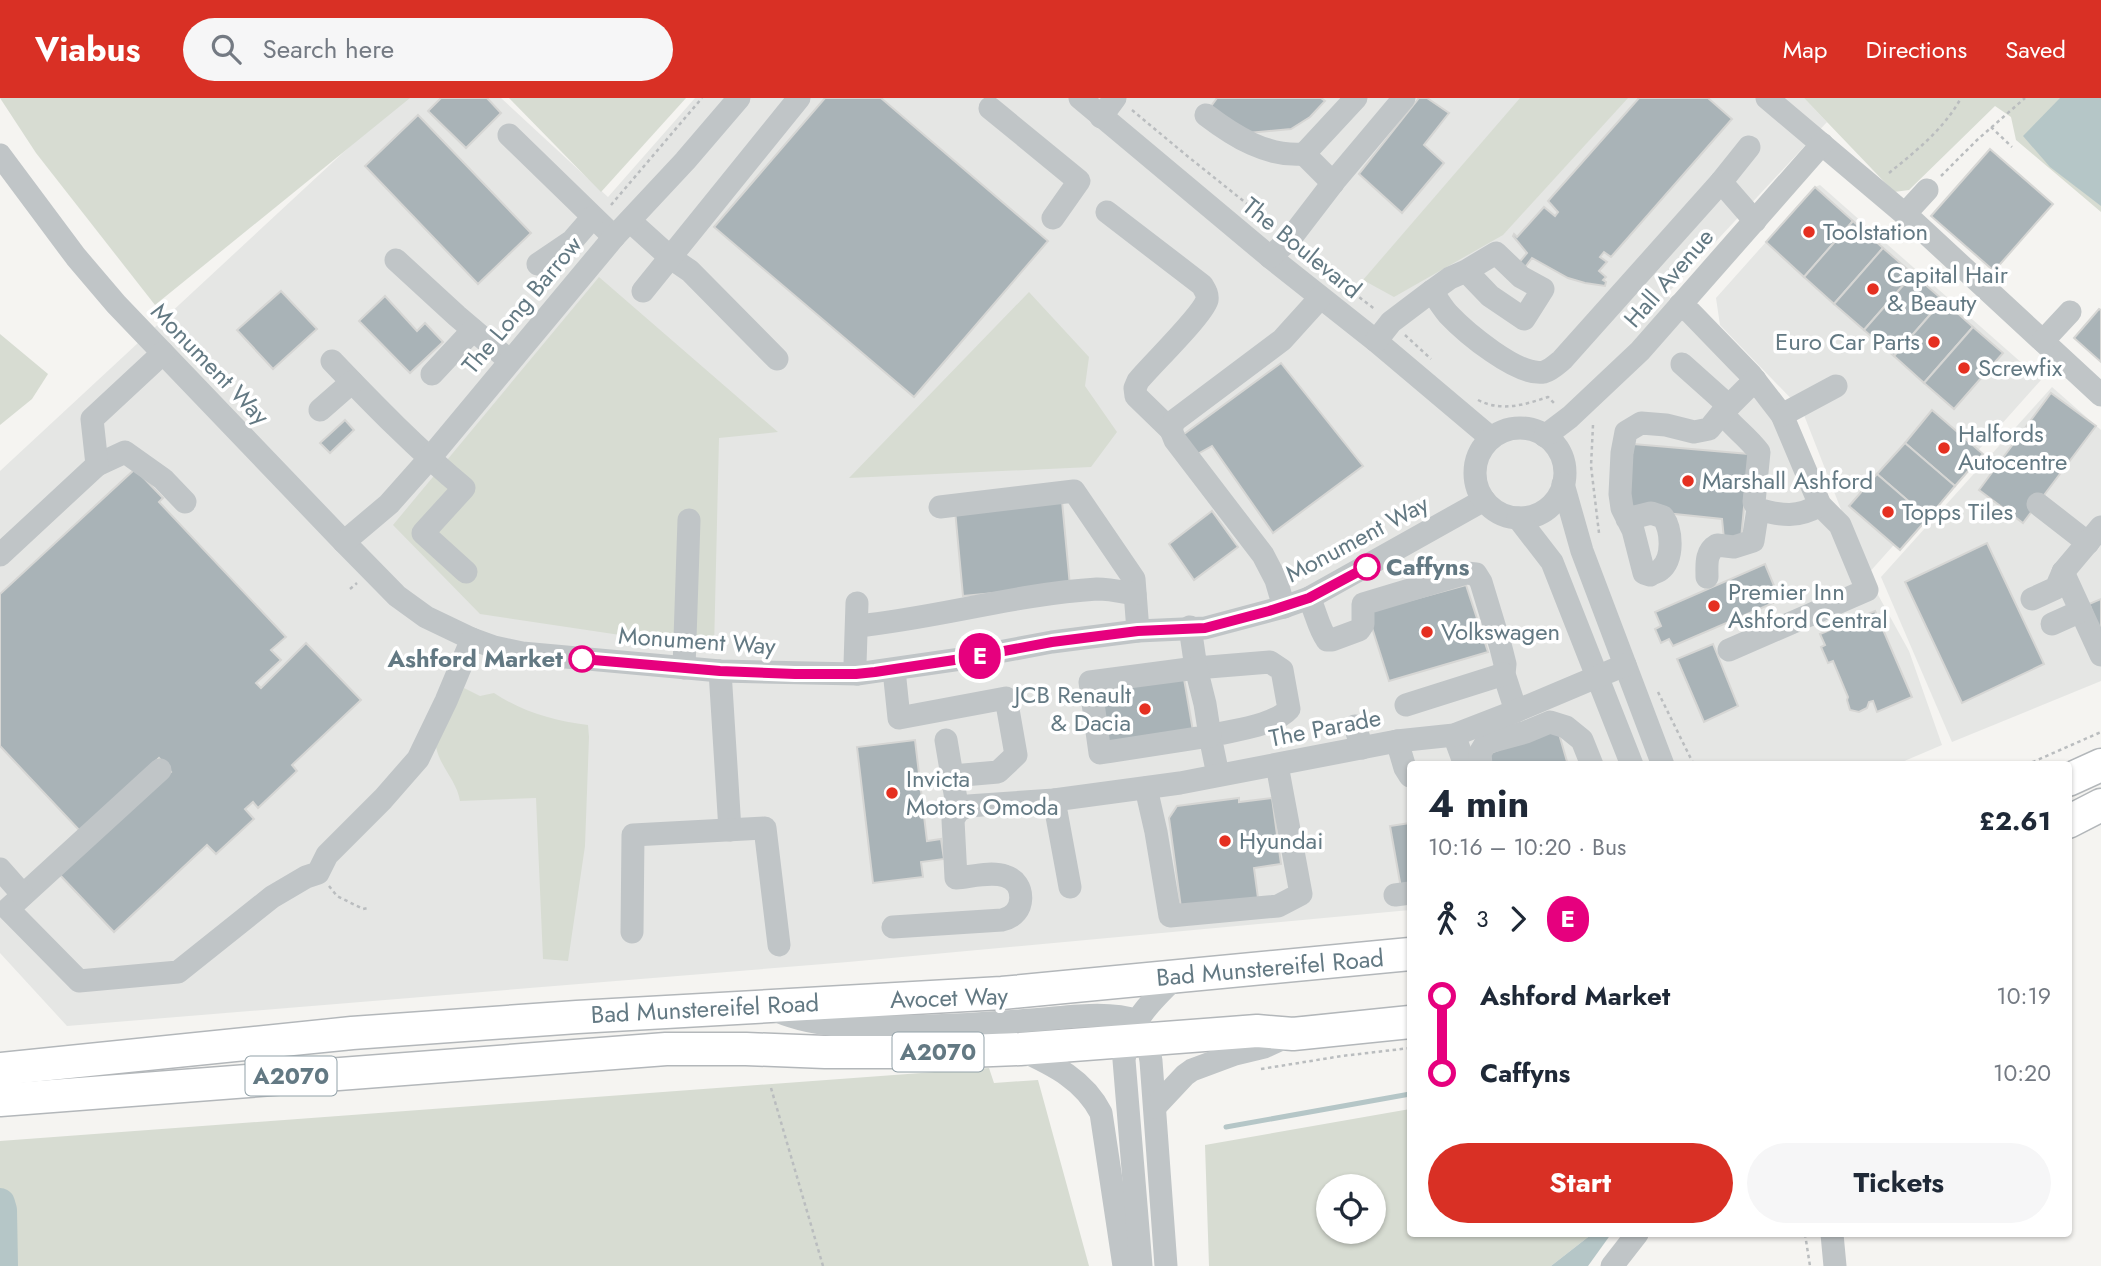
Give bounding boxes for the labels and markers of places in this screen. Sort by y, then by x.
place label: Toolstation [1823,214,1928,249]
marker: Toolstation [1801,224,1817,240]
place label: Capital Hair & Beauty [1887,257,2009,320]
marker: Capital Hair & Beauty [1865,281,1881,297]
place label: Euro Car Parts [1775,324,1920,359]
marker: Euro Car Parts [1926,334,1942,350]
place label: Screwfix [1978,350,2063,385]
marker: Screwfix [1956,360,1972,376]
place label: Halfords Autocentre [1958,416,2067,479]
marker: Halfords Autocentre [1936,440,1952,456]
place label: Marshall Ashford [1702,463,1873,498]
marker: Marshall Ashford [1680,473,1696,489]
place label: Topps Tiles [1902,494,2013,529]
marker: Topps Tiles [1880,504,1896,520]
place label: Caffyns [1386,549,1470,584]
marker: Caffyns [1354,554,1380,580]
place label: Premier Inn Ashford Central [1728,574,1888,637]
marker: Premier Inn Ashford Central [1706,598,1722,614]
place label: Volkswagen [1441,614,1560,649]
marker: Volkswagen [1419,624,1435,640]
place label: Ashford Market [386,641,563,676]
marker: Ashford Market [569,646,595,672]
place label: JCB Renault & Dacia [1011,677,1131,740]
marker: JCB Renault & Dacia [1137,701,1153,717]
place label: Invicta Motors Omoda [906,761,1059,824]
marker: Invicta Motors Omoda [884,785,900,801]
place label: Hyundai [1239,823,1323,858]
marker: Hyundai [1217,833,1233,849]

